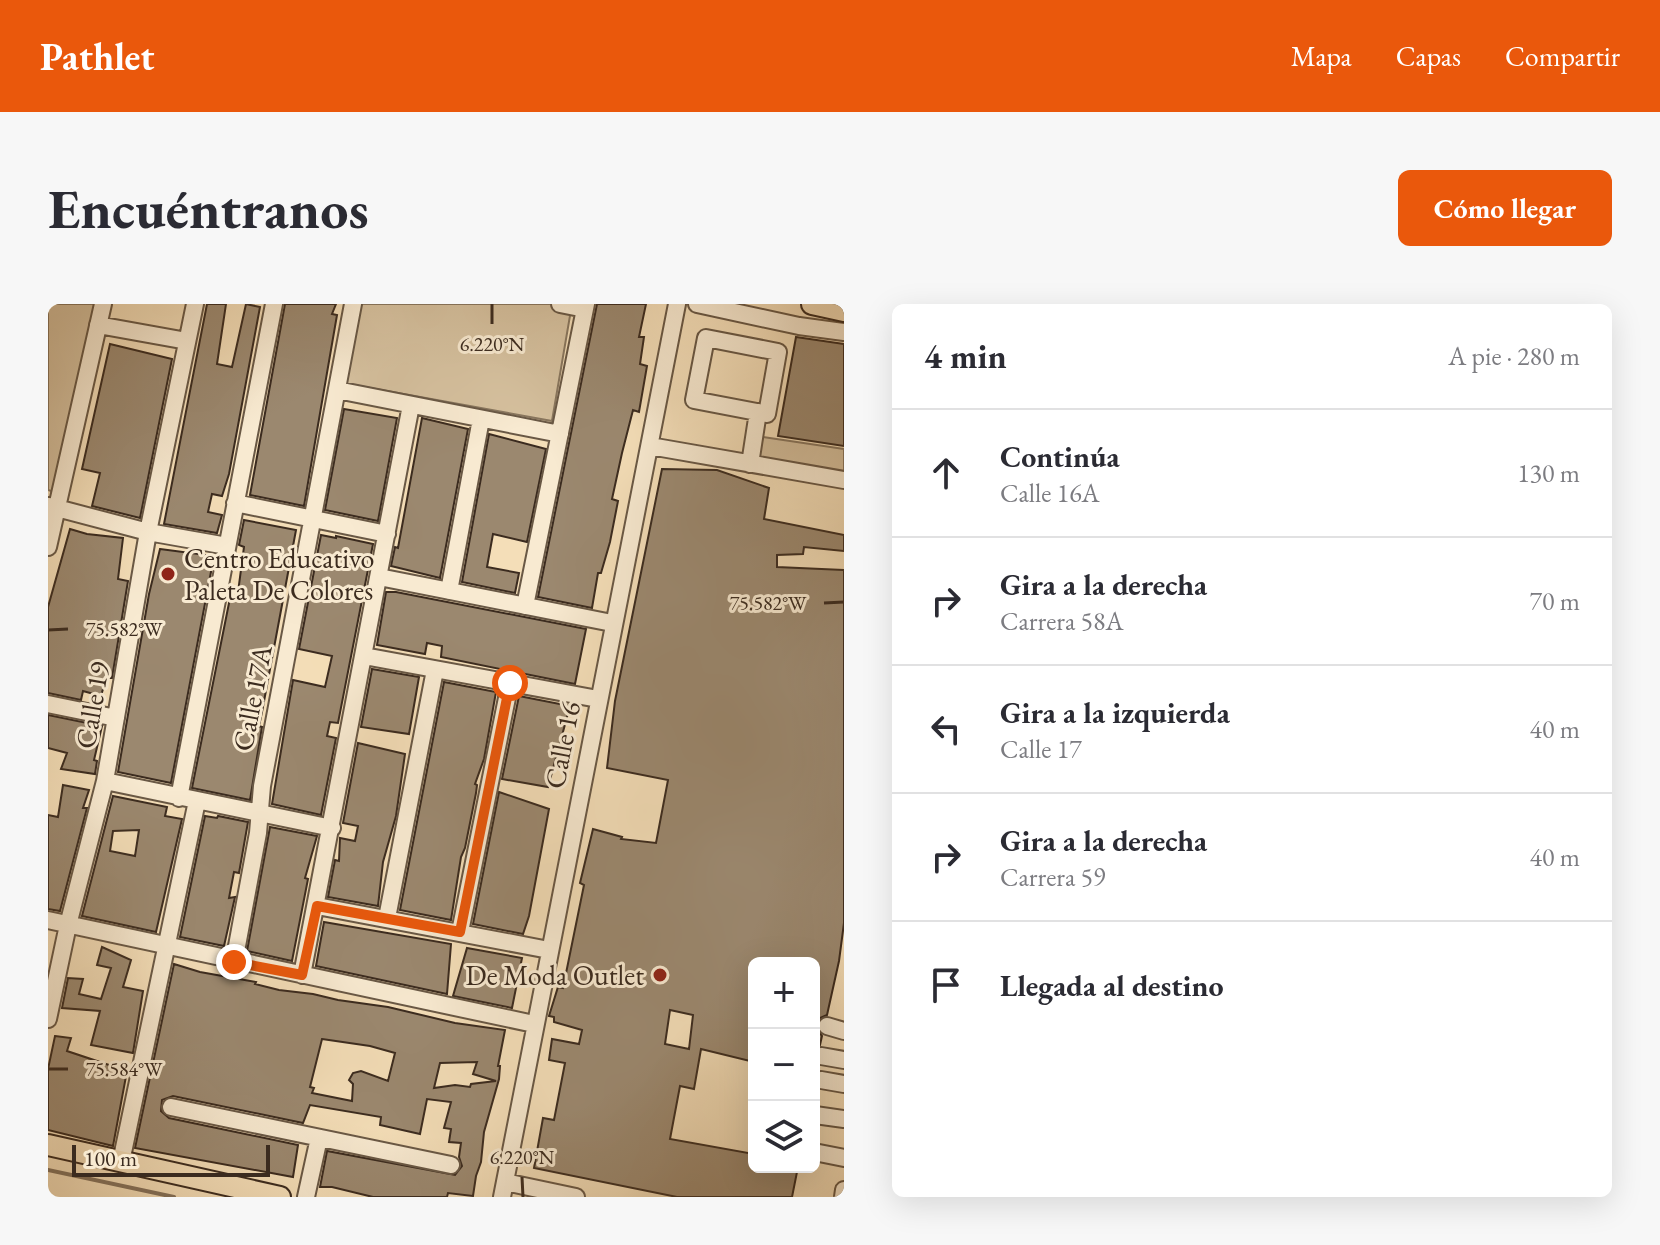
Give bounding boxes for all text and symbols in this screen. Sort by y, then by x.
text: Pathlet [40,32,155,81]
text: Mapa [1291,38,1352,74]
text: Capas [1396,38,1461,74]
text: Compartir [1505,38,1620,74]
button: Cómo llegar [1398,170,1612,246]
text: Encuéntranos [48,172,369,245]
text: 6.220°N [460,331,524,357]
text: 4 min [924,334,1007,378]
text: A pie · 280 m [1448,339,1580,373]
text: Continúa [1000,437,1120,476]
icon: ahead [924,451,968,495]
text: 130 m [1517,456,1580,490]
text: Calle 16A [1000,476,1100,510]
place label: Centro Educativo Paleta De Colores [184,540,374,608]
marker: Centro Educativo Paleta De Colores [159,565,177,583]
text: Gira a la derecha [1000,565,1207,604]
icon: right [924,579,968,623]
text: 70 m [1530,584,1580,618]
text: 75.582°W [730,590,807,616]
text: Carrera 58A [1000,604,1124,638]
text: 75.582°W [86,616,163,642]
street label: Calle 17A [224,641,280,754]
street label: Calle 19 [67,659,117,751]
route start [492,665,528,701]
text: Gira a la izquierda [1000,693,1230,732]
street label: Calle 16 [536,698,588,792]
icon: left [924,707,968,751]
text: 40 m [1530,712,1580,746]
text: Calle 17 [1000,732,1082,766]
text: Gira a la derecha [1000,821,1207,860]
icon: right [924,835,968,879]
text: 40 m [1530,840,1580,874]
text: Carrera 59 [1000,860,1106,894]
route end [216,944,252,980]
place label: De Moda Outlet [466,957,644,993]
map controls [748,957,820,1173]
button: + [748,957,820,1029]
icon: arrive [924,963,968,1007]
marker: De Moda Outlet [651,966,669,984]
text: Llegada al destino [1000,966,1224,1005]
button: − [748,1029,820,1101]
text: 75.584°W [86,1056,163,1082]
button: layers [748,1101,820,1173]
scale bar [72,1141,270,1177]
text: 100 m [84,1144,137,1173]
text: 6.220°N [490,1144,554,1170]

